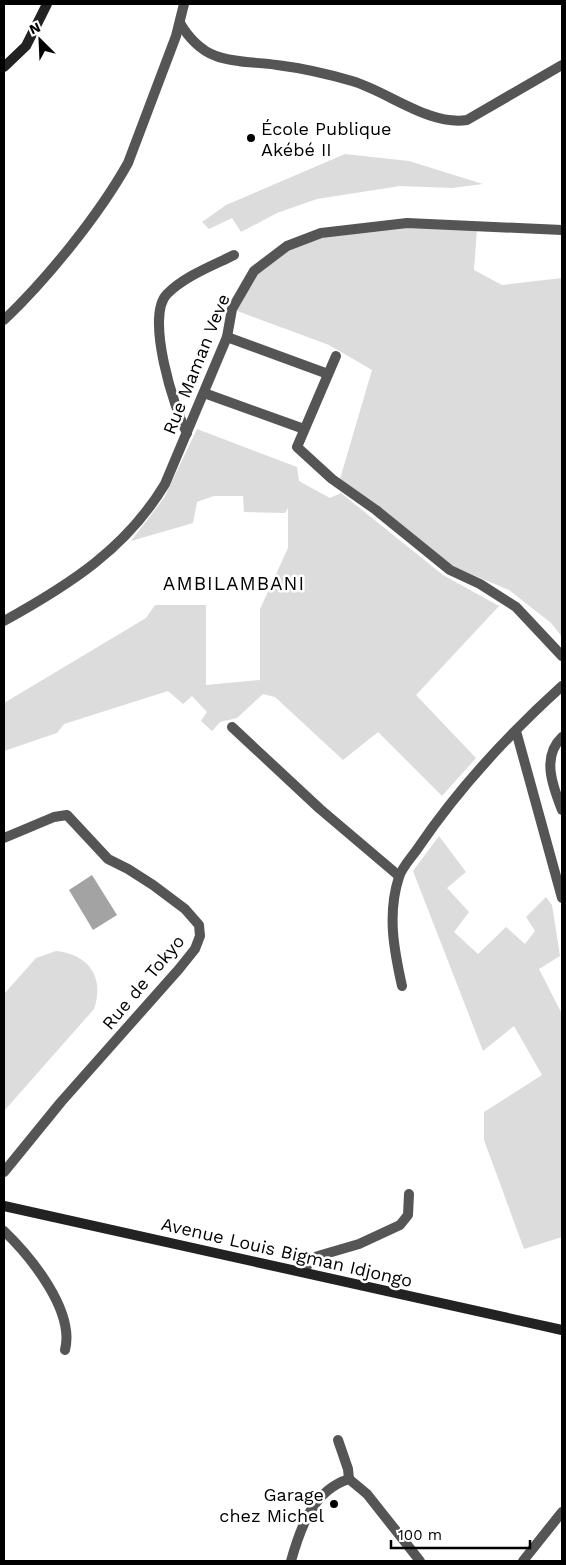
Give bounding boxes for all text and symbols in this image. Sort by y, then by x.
north arrow [15,15,65,65]
text: N [27,19,43,38]
place label: École Publique Akébé II [261,118,392,160]
marker: École Publique Akébé II [245,132,257,144]
street label: Rue Maman Veve [158,291,234,437]
district label: AMBILAMBANI [163,572,305,595]
street label: Rue de Tokyo [97,931,189,1033]
street label: Avenue Louis Bigman Idjongo [159,1213,415,1291]
place label: Garage chez Michel [219,1484,324,1526]
marker: Garage chez Michel [328,1498,340,1510]
scale bar [391,1518,530,1550]
text: 100 m [398,1526,442,1544]

